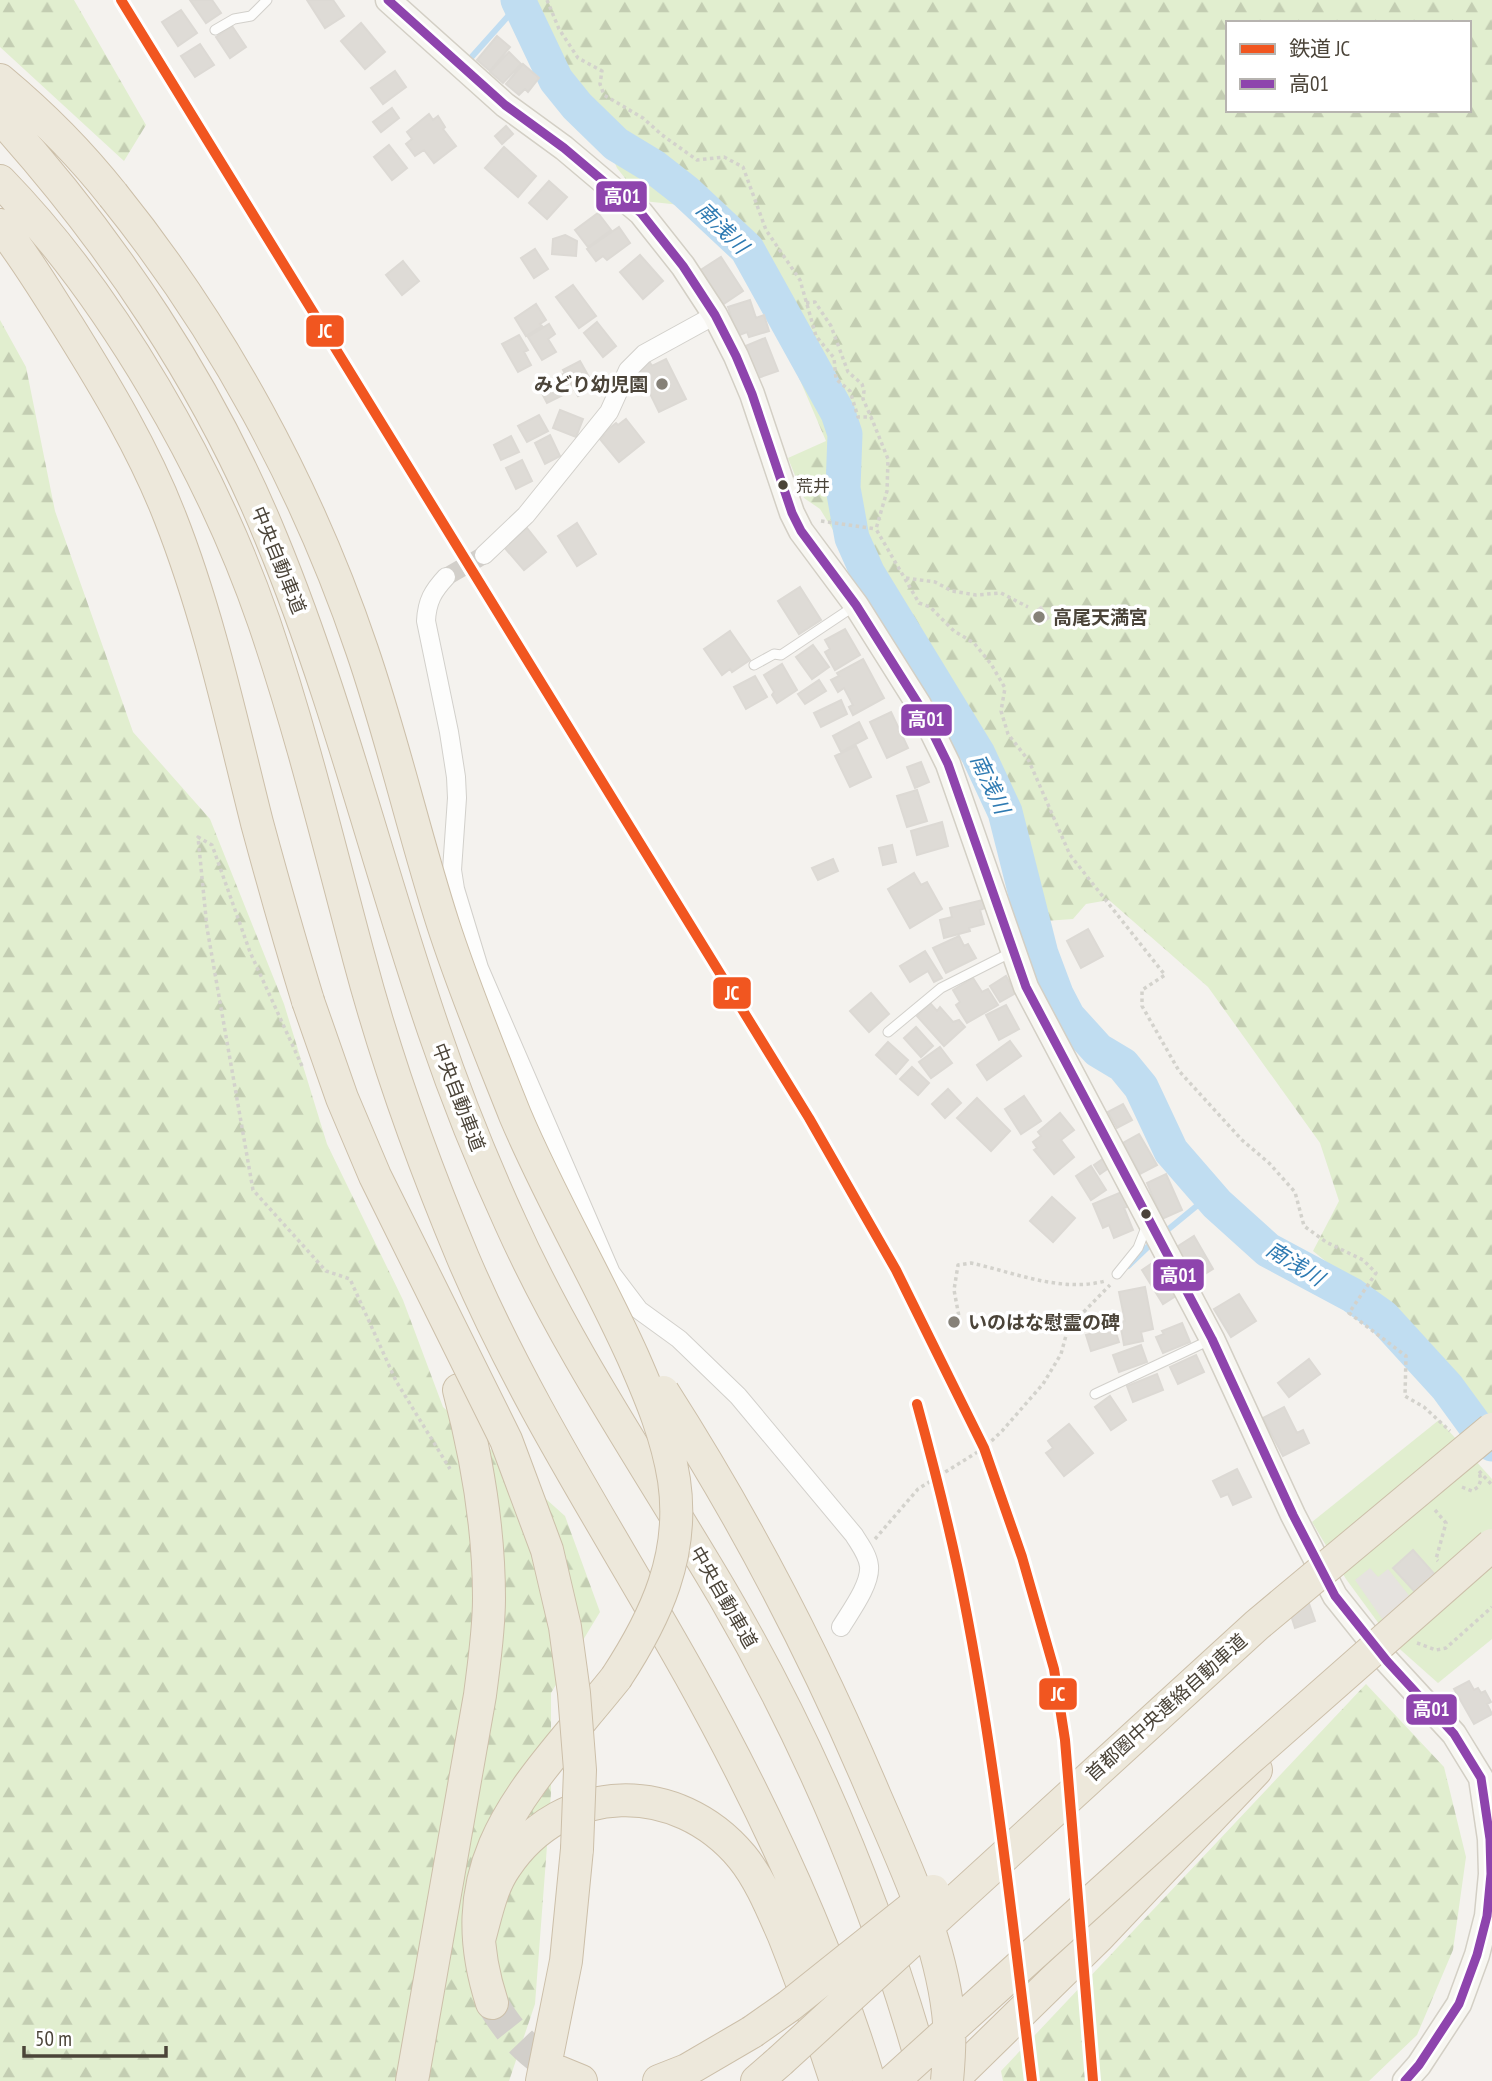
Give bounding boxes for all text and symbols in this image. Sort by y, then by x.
legend [1226,21,1471,112]
text: 鉄道 JC [1289,35,1351,62]
text: 高01 [1289,70,1329,97]
line badge: 高01 [595,180,648,213]
text: 高01 [603,184,641,208]
water label: 南浅川 [691,196,756,261]
line badge: JC [305,314,345,348]
text: JC [317,319,332,343]
place label: みどり幼児園 [534,372,648,396]
marker: みどり幼児園 [654,376,670,392]
place label: 荒井 [796,475,830,497]
marker: 荒井 [776,478,790,492]
street label: 中央自動車道 [247,503,311,617]
place label: 高尾天満宮 [1053,605,1148,629]
marker: 高尾天満宮 [1031,609,1047,625]
line badge: 高01 [900,703,953,737]
text: 高01 [907,707,945,731]
water label: 南浅川 [965,750,1017,820]
line badge: JC [712,976,752,1010]
text: JC [724,981,739,1005]
street label: 中央自動車道 [427,1039,491,1155]
unlabelled marker [1139,1207,1153,1221]
water label: 南浅川 [1261,1235,1331,1293]
line badge: 高01 [1152,1258,1205,1292]
text: 高01 [1159,1263,1197,1287]
place label: いのはな慰霊の碑 [968,1310,1120,1334]
marker: いのはな慰霊の碑 [946,1314,962,1330]
street label: 中央自動車道 [685,1542,763,1652]
street label: 首都圏中央連絡自動車道 [1080,1628,1252,1786]
line badge: JC [1038,1677,1078,1711]
text: JC [1050,1682,1065,1706]
line badge: 高01 [1405,1693,1458,1726]
text: 高01 [1412,1697,1450,1721]
scale bar [24,2014,166,2058]
text: 50 m [35,2025,72,2052]

